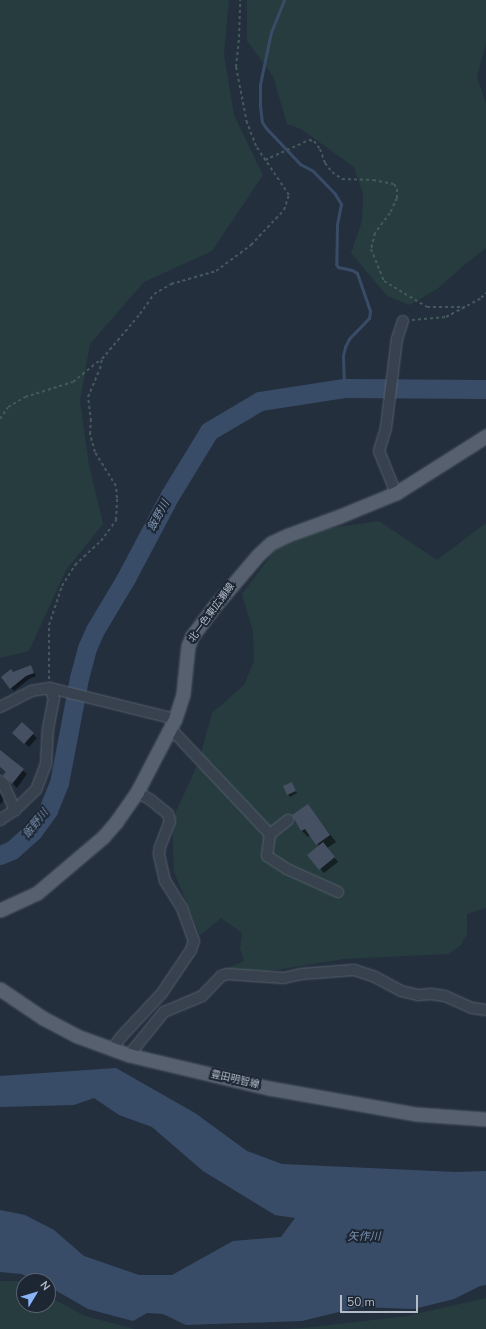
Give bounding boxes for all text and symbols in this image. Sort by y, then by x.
water label: 飯野川 [145,498,173,534]
street label: 北一色東広瀬線 [187,581,237,645]
water label: 飯野川 [20,807,52,841]
street label: 豊田明智線 [209,1069,261,1091]
water label: 矢作川 [348,1230,380,1244]
north arrow [16,1273,56,1313]
text: N [37,1278,54,1294]
scale bar [342,1287,420,1313]
text: 50 m [347,1294,375,1310]

